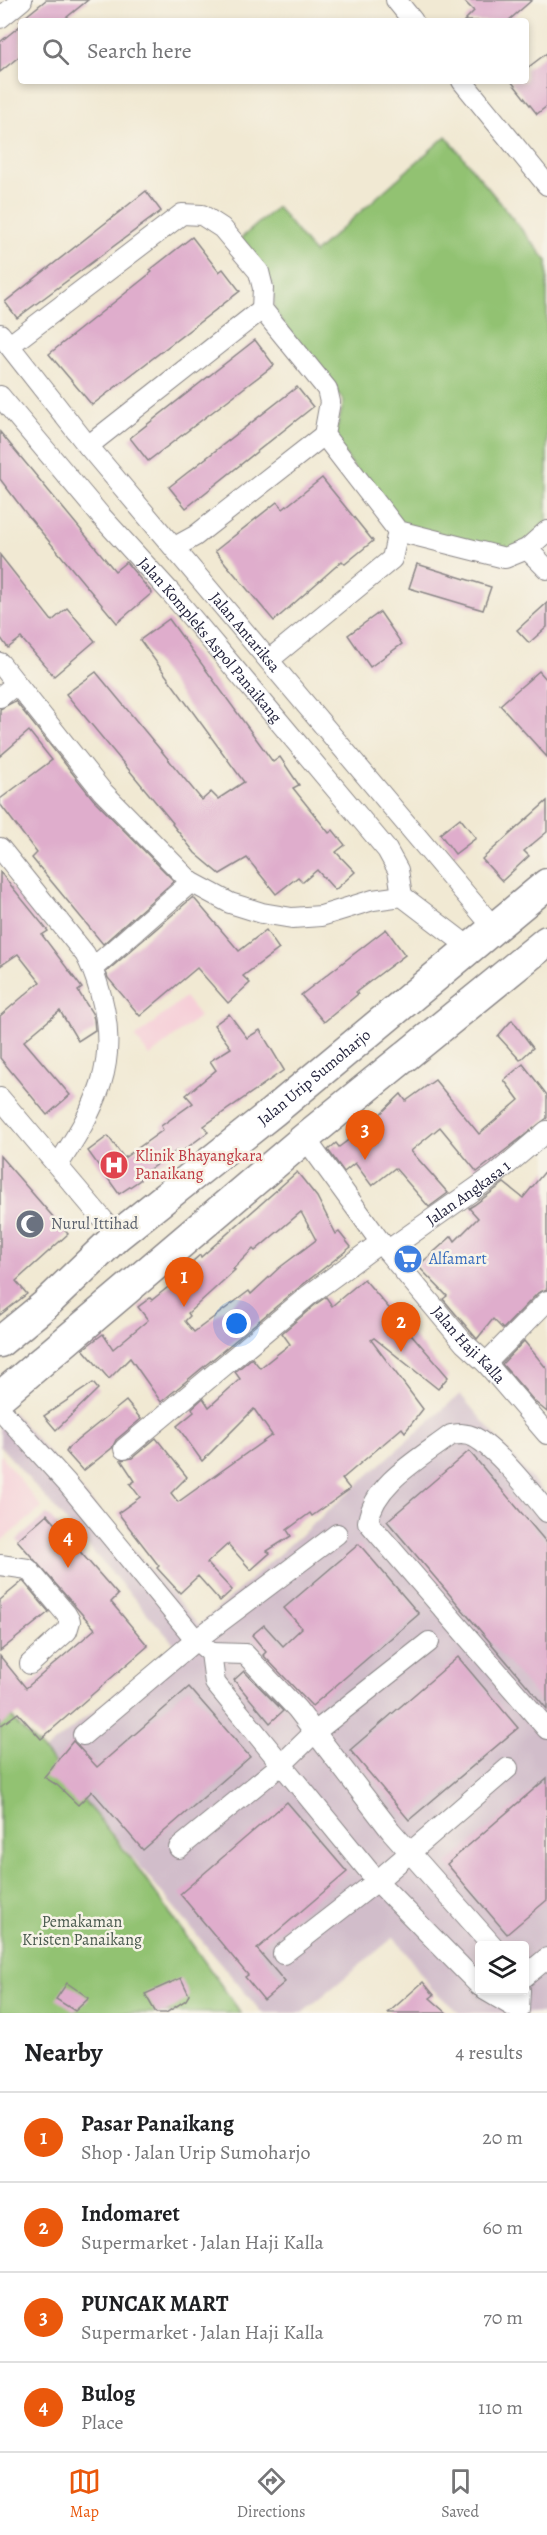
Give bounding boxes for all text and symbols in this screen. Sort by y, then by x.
search box [18,18,529,84]
icon: search [39,35,72,68]
text: Search here [87,36,192,66]
street label: Jalan Kompleks Aspol Panaikang [133,553,287,728]
street label: Jalan Antariksa [205,587,285,677]
street label: Jalan Urip Sumoharjo [253,1024,375,1131]
pin: 3 [346,1110,385,1160]
place label: Klinik Bhayangkara Panaikang [135,1145,263,1185]
hospital icon: Klinik Bhayangkara Panaikang [98,1149,130,1181]
street label: Jalan Angkasa 1 [422,1155,516,1231]
mosque icon: Nurul Ittihad [14,1208,46,1240]
place label: Nurul Ittihad [51,1213,139,1235]
supermarket icon: Alfamart [392,1243,424,1275]
place label: Alfamart [428,1248,487,1270]
pin: 1 [164,1258,204,1307]
street label: Jalan Haji Kalla [427,1301,510,1389]
pin: 2 [382,1302,420,1352]
your location [222,1309,251,1338]
pin: 4 [48,1518,88,1568]
park label: Pemakaman Kristen Panaikang [22,1911,142,1951]
map controls [475,1941,529,1995]
button: layers [475,1941,529,1995]
text: Nearby [24,2035,103,2070]
text: 4 results [455,2039,523,2066]
text: Pasar Panaikang [81,2109,234,2139]
text: 1 [40,2124,47,2151]
text: 20 m [482,2124,523,2151]
text: Shop · Jalan Urip Sumoharjo [81,2139,311,2166]
text: Indomaret [81,2199,180,2229]
text: 2 [39,2214,48,2241]
text: 60 m [483,2214,523,2241]
text: Supermarket · Jalan Haji Kalla [81,2229,324,2256]
text: PUNCAK MART [81,2289,228,2319]
text: 3 [39,2304,48,2331]
text: 70 m [483,2304,523,2331]
text: Supermarket · Jalan Haji Kalla [81,2319,324,2346]
text: Bulog [81,2379,135,2409]
text: 4 [39,2394,48,2421]
text: 110 m [478,2394,523,2421]
text: Place [81,2409,123,2436]
tab: Map [68,2465,101,2523]
tab: Directions [237,2465,305,2523]
tab: Saved [441,2465,479,2523]

